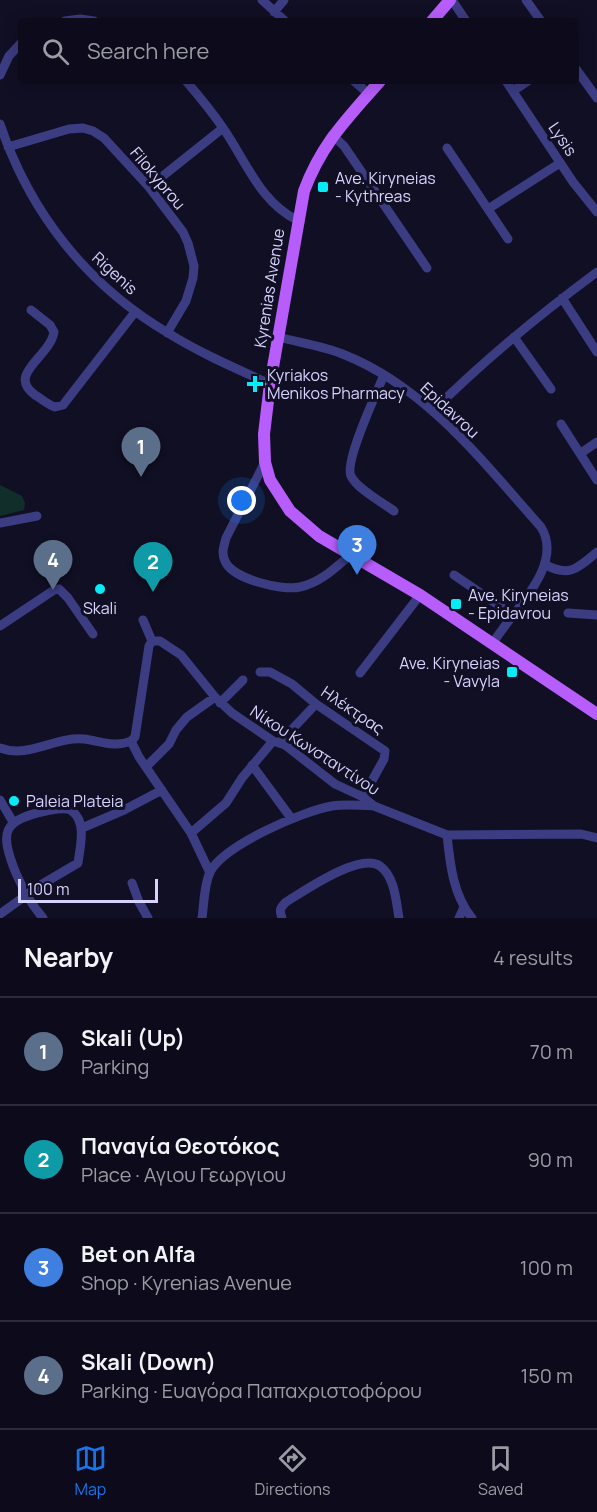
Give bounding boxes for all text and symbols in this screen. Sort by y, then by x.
search box [18,18,579,84]
icon: search [39,35,72,68]
text: Search here [87,36,209,66]
street label: Lysis [544,118,582,160]
street label: Filokyprou [125,142,191,214]
place label: Ave. Kiryneias - Kythreas [335,167,436,207]
marker: Ave. Kiryneias - Kythreas [316,180,330,194]
street label: Kyrenias Avenue [249,227,289,349]
street label: Rigenis [88,247,142,299]
place label: Kyriakos Menikos Pharmacy [267,364,405,404]
marker: Kyriakos Menikos Pharmacy [248,377,262,391]
street label: Epidavrou [416,377,484,443]
pin: 1 [122,428,160,477]
your location [227,486,256,515]
pin: 3 [338,526,376,575]
pin: 4 [34,540,72,590]
pin: 2 [134,542,172,592]
marker: Skali [93,582,107,596]
place label: Ave. Kiryneias - Epidavrou [468,584,569,624]
place label: Skali [83,597,117,619]
marker: Ave. Kiryneias - Epidavrou [449,597,463,611]
place label: Ave. Kiryneias - Vavyla [399,652,500,692]
marker: Ave. Kiryneias - Vavyla [505,665,519,679]
street label: Ηλέκτρας [317,681,389,739]
street label: Νίκου Κωνσταντίνου [246,700,384,800]
place label: Paleia Plateia [26,790,123,812]
marker: Paleia Plateia [7,794,21,808]
scale bar [18,876,158,904]
text: 100 m [27,878,70,900]
text: Nearby [24,939,113,975]
text: 4 results [493,944,573,971]
text: Skali (Up) [81,1023,185,1053]
text: 1 [39,1038,48,1065]
text: 70 m [530,1038,573,1065]
text: Parking [81,1053,149,1080]
text: Παναγία Θεοτόκος [81,1131,279,1161]
text: 2 [38,1146,49,1173]
text: 90 m [527,1146,573,1173]
text: Place · Αγιου Γεωργιου [81,1161,286,1188]
text: Bet on Alfa [81,1239,195,1269]
text: 3 [38,1254,49,1281]
text: 100 m [520,1254,573,1281]
text: Shop · Kyrenias Avenue [81,1269,292,1296]
text: Skali (Down) [81,1347,216,1377]
text: 4 [37,1362,50,1389]
text: 150 m [520,1362,573,1389]
text: Parking · Ευαγόρα Παπαχριστοφόρου [81,1377,422,1404]
tab: Map [74,1442,107,1500]
tab: Directions [255,1442,330,1500]
tab: Saved [478,1442,523,1500]

